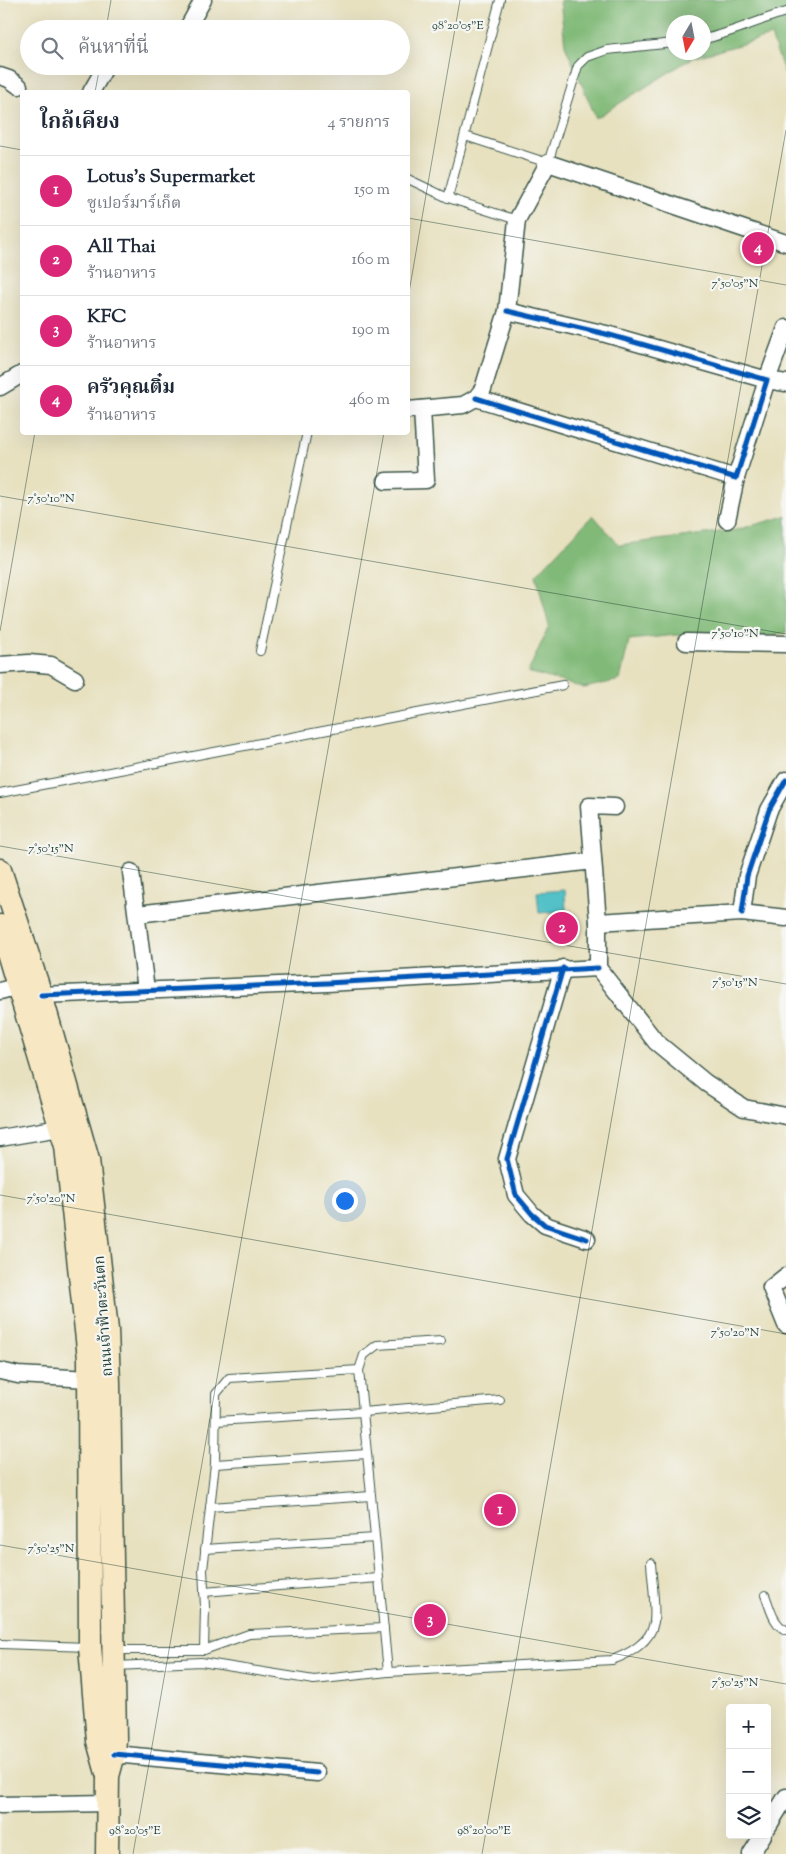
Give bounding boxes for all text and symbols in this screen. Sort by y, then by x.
north arrow [666,15,711,60]
text: 98°20'05"E [432,17,485,35]
search box [20,20,410,75]
icon: search [38,34,66,62]
text: ค้นหาที่นี่ [78,35,149,62]
text: ใกล้เคียง [40,108,120,138]
text: 4 รายการ [328,112,390,135]
text: Lotus's Supermarket [87,164,255,191]
text: 1 [53,179,59,202]
text: 150 m [354,179,390,202]
text: ซูเปอร์มาร์เก็ต [87,193,181,216]
pin: 4 [742,229,774,267]
text: All Thai [87,234,156,261]
text: 2 [52,249,60,272]
text: 160 m [352,249,390,272]
text: ร้านอาหาร [87,263,156,286]
text: 7°50'05"N [712,275,759,293]
text: KFC [87,304,127,331]
text: 3 [53,319,59,342]
text: 190 m [352,319,390,342]
text: ร้านอาหาร [87,333,156,356]
text: ครัวคุณติ๋ม [87,375,175,402]
text: 4 [52,389,60,412]
text: 460 m [349,389,390,412]
text: ร้านอาหาร [87,405,156,428]
text: 7°50'10"N [27,490,75,508]
text: 7°50'10"N [711,625,759,643]
text: 7°50'15"N [28,840,74,858]
pin: 2 [546,909,578,947]
text: 7°50'15"N [712,974,758,992]
your location [332,1188,358,1214]
text: 7°50'20"N [27,1190,76,1208]
street label: ถนนเจ้าฟ้าตะวันตก [90,1255,119,1377]
text: 7°50'20"N [711,1324,760,1342]
pin: 1 [484,1491,516,1529]
text: 7°50'25"N [28,1540,75,1558]
pin: 3 [414,1601,446,1639]
text: 7°50'25"N [712,1674,759,1692]
map controls [726,1704,771,1839]
button: + [726,1704,771,1749]
button: − [726,1749,771,1794]
button: layers [726,1794,771,1839]
text: 98°20'05"E [109,1822,162,1840]
text: 98°20'00"E [457,1822,512,1840]

